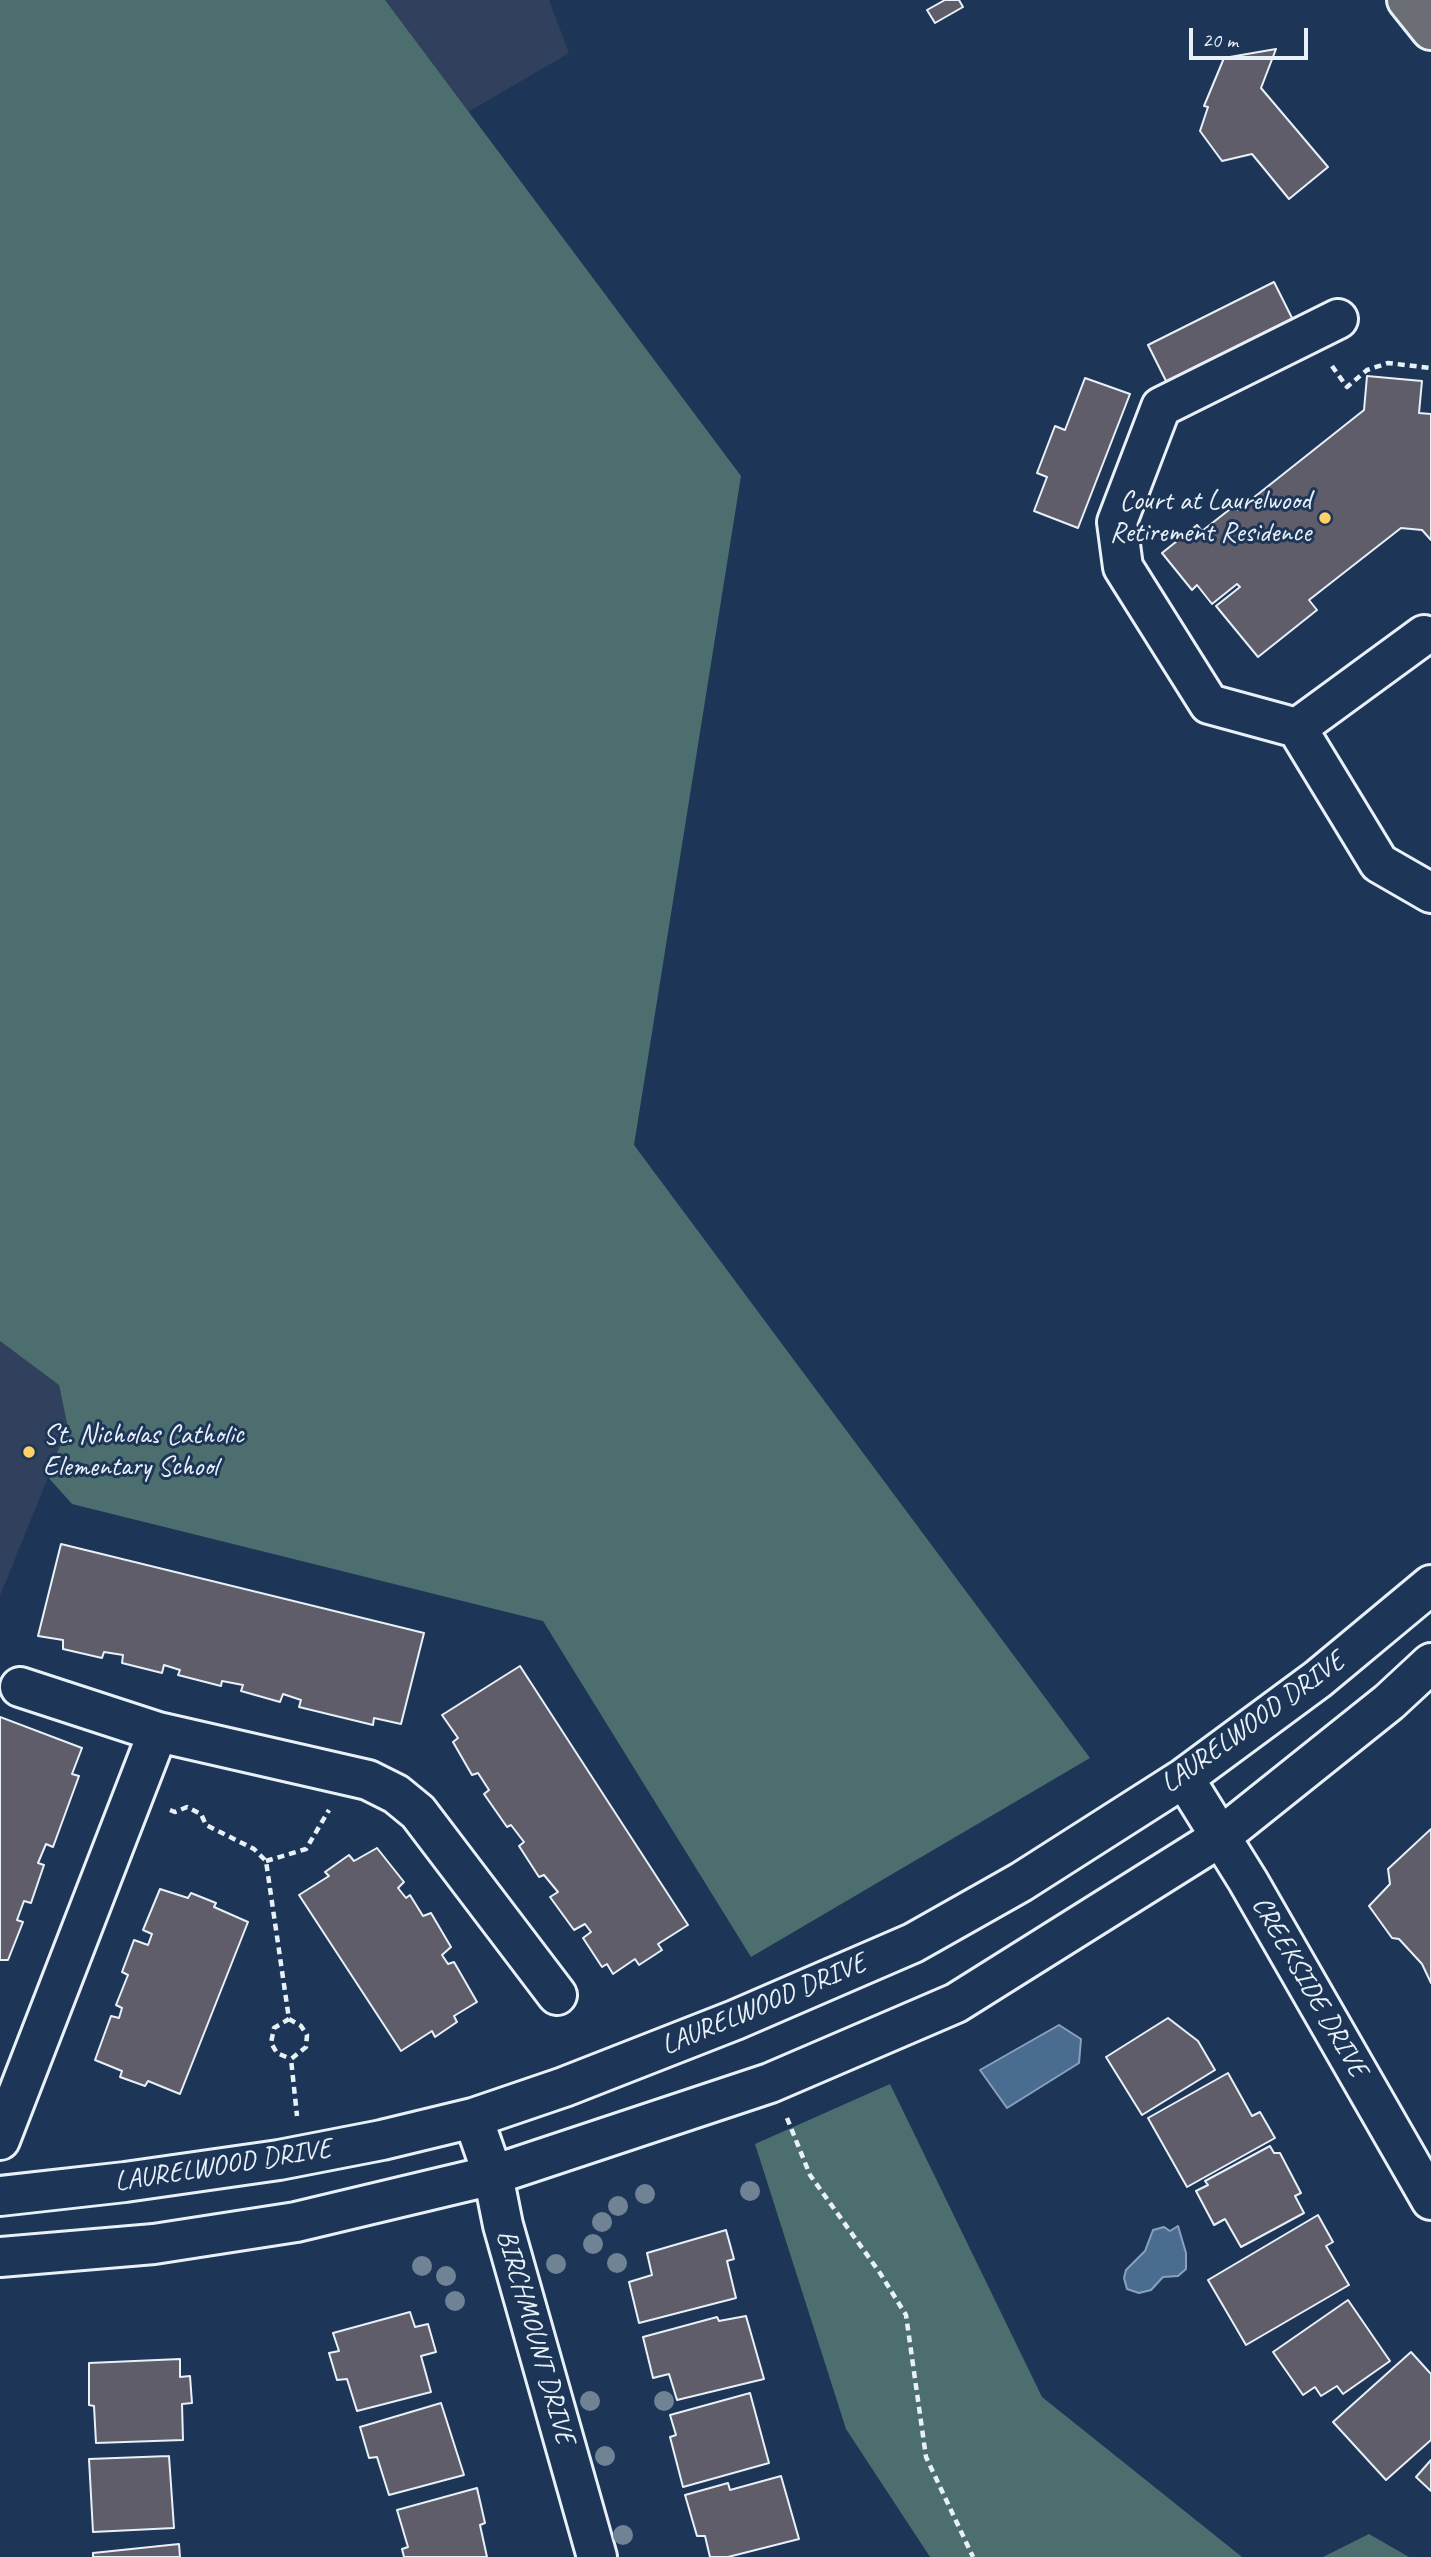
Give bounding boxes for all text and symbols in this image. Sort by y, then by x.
scale bar [1193,14,1312,58]
text: 20 m [1202,27,1238,53]
place label: Court at Laurelwood Retirement Residence [1110,485,1311,551]
marker: Court at Laurelwood Retirement Residence [1317,510,1333,526]
place label: St. Nicholas Catholic Elementary School [43,1419,244,1485]
marker: St. Nicholas Catholic Elementary School [21,1444,37,1460]
street label: LAURELWOOD DRIVE [1155,1645,1351,1801]
street label: CREEKSIDE DRIVE [1244,1891,1374,2083]
street label: LAURELWOOD DRIVE [657,1947,871,2063]
street label: LAURELWOOD DRIVE [112,2132,334,2200]
street label: BIRCHMOUNT DRIVE [488,2226,582,2448]

